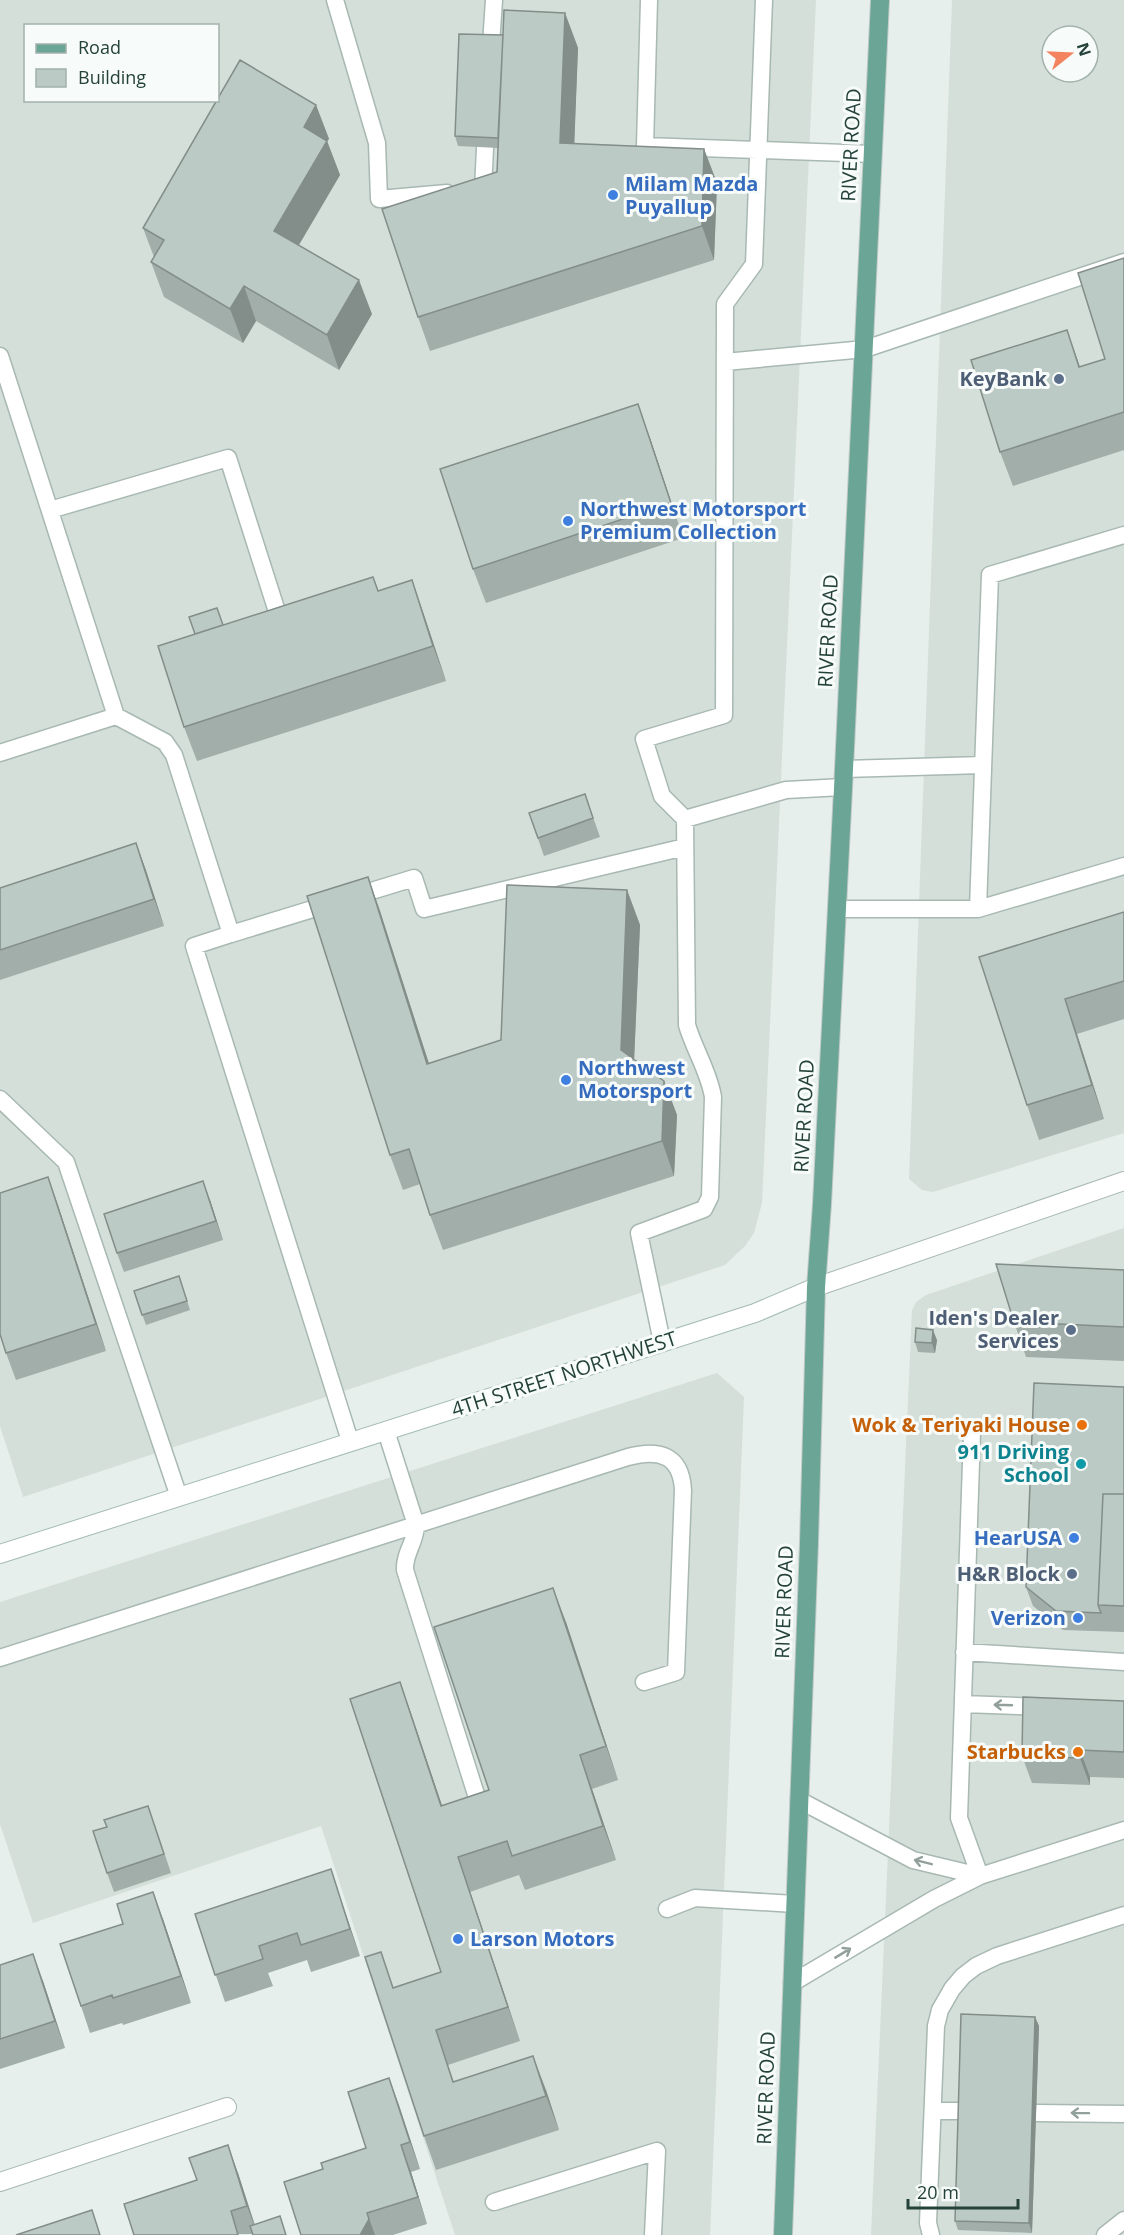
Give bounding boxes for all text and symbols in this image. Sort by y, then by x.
legend [24,24,219,102]
north arrow [1040,24,1100,84]
text: Road [78,35,121,59]
text: N [1072,40,1097,59]
text: Building [78,65,146,89]
street label: RIVER ROAD [834,88,867,202]
place label: Milam Mazda Puyallup [625,170,758,220]
marker: Milam Mazda Puyallup [606,188,620,202]
place label: KeyBank [959,365,1048,392]
marker: KeyBank [1052,372,1066,386]
place label: Northwest Motorsport Premium Collection [580,495,807,545]
marker: Northwest Motorsport Premium Collection [561,514,575,528]
street label: RIVER ROAD [811,574,844,688]
place label: Northwest Motorsport [578,1054,692,1104]
street label: RIVER ROAD [787,1059,820,1173]
marker: Northwest Motorsport [559,1073,573,1087]
place label: Iden's Dealer Services [929,1304,1059,1354]
marker: Iden's Dealer Services [1064,1323,1078,1337]
street label: 4TH STREET NORTHWEST [448,1324,680,1423]
place label: Wok & Teriyaki House [852,1411,1070,1438]
marker: Wok & Teriyaki House [1075,1418,1089,1432]
place label: 911 Driving School [958,1438,1070,1488]
marker: 911 Driving School [1074,1457,1088,1471]
place label: HearUSA [974,1524,1062,1551]
marker: HearUSA [1067,1531,1081,1545]
street label: RIVER ROAD [768,1545,799,1659]
place label: H&R Block [957,1560,1061,1587]
marker: H&R Block [1065,1567,1079,1581]
place label: Verizon [991,1604,1066,1631]
marker: Verizon [1071,1611,1085,1625]
one-way arrow [993,1699,1013,1711]
place label: Starbucks [967,1738,1066,1765]
marker: Starbucks [1071,1745,1085,1759]
one-way arrow [914,1856,933,1868]
place label: Larson Motors [470,1925,615,1952]
marker: Larson Motors [451,1932,465,1946]
one-way arrow [834,1947,851,1959]
street label: RIVER ROAD [750,2031,781,2145]
one-way arrow [1070,2107,1090,2119]
scale bar [908,2172,1018,2210]
text: 20 m [917,2180,959,2204]

